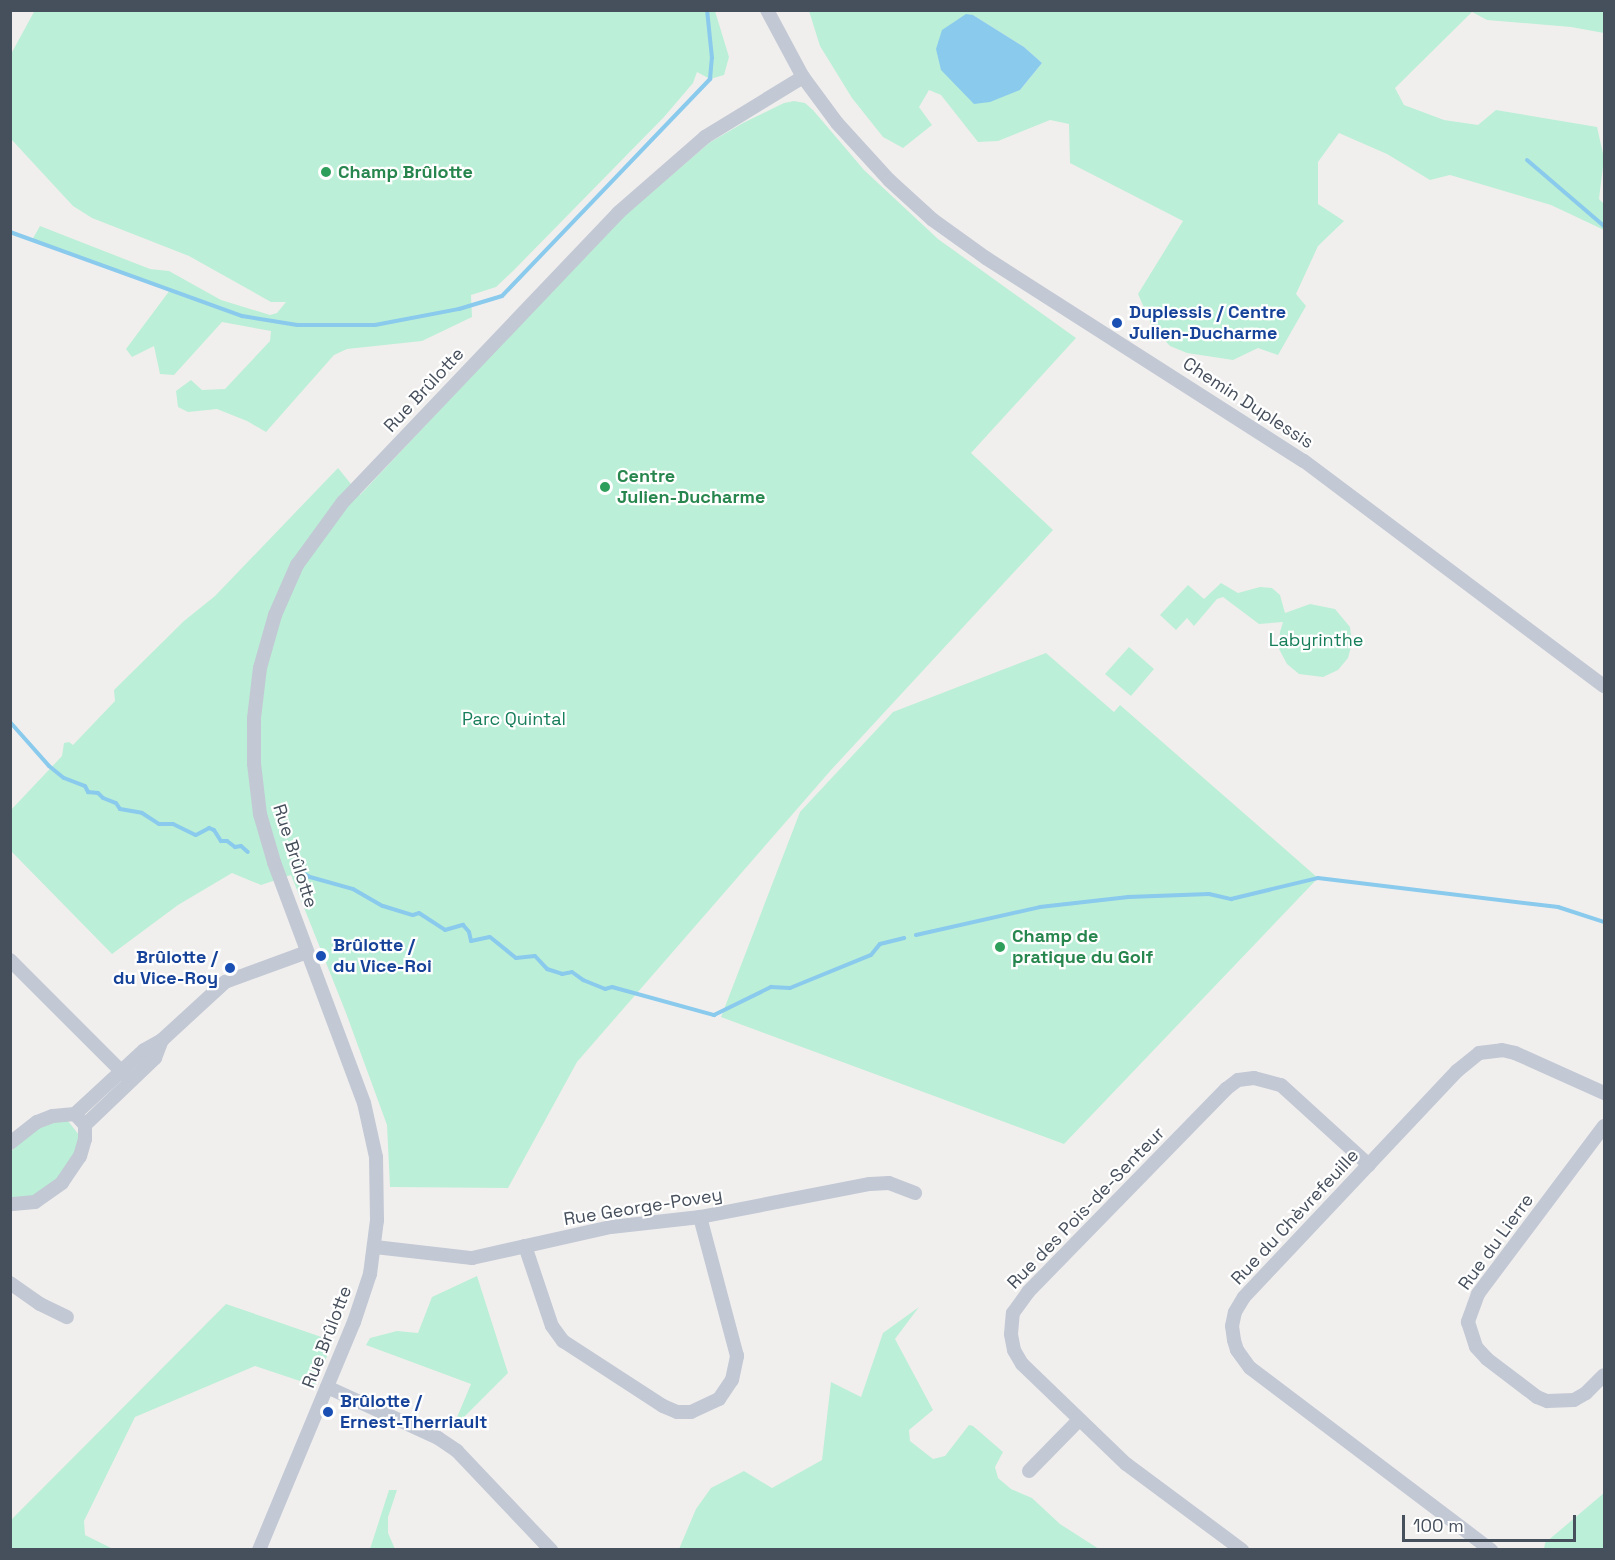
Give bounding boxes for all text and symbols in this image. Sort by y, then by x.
place label: Champ Brûlotte [338,161,473,183]
marker: Champ Brûlotte [319,165,333,179]
place label: Duplessis / Centre Julien-Ducharme [1129,302,1286,344]
marker: Duplessis / Centre Julien-Ducharme [1110,316,1124,330]
street label: Rue Brûlotte [379,343,469,437]
street label: Chemin Duplessis [1179,353,1317,453]
place label: Centre Julien-Ducharme [617,466,765,508]
marker: Centre Julien-Ducharme [598,480,612,494]
park label: Labyrinthe [1269,629,1363,651]
park label: Parc Quintal [462,708,566,730]
street label: Rue Brûlotte [268,801,322,911]
place label: Champ de pratique du Golf [1012,926,1153,968]
place label: Brûlotte / du Vice-Roi [333,935,432,978]
marker: Champ de pratique du Golf [993,940,1007,954]
place label: Brûlotte / du Vice-Roy [113,947,218,990]
marker: Brûlotte / du Vice-Roi [314,949,328,963]
marker: Brûlotte / du Vice-Roy [223,961,237,975]
street label: Rue des Pois-de-Senteur [1003,1122,1169,1294]
street label: Rue du Chèvrefeuille [1227,1145,1363,1289]
street label: Rue George-Povey [562,1184,724,1230]
street label: Rue du Lierre [1454,1190,1538,1294]
street label: Rue Brûlotte [298,1283,356,1391]
place label: Brûlotte / Ernest-Therriault [340,1391,487,1434]
marker: Brûlotte / Ernest-Therriault [321,1405,335,1419]
scale bar [1405,1503,1579,1541]
text: 100 m [1413,1514,1464,1537]

